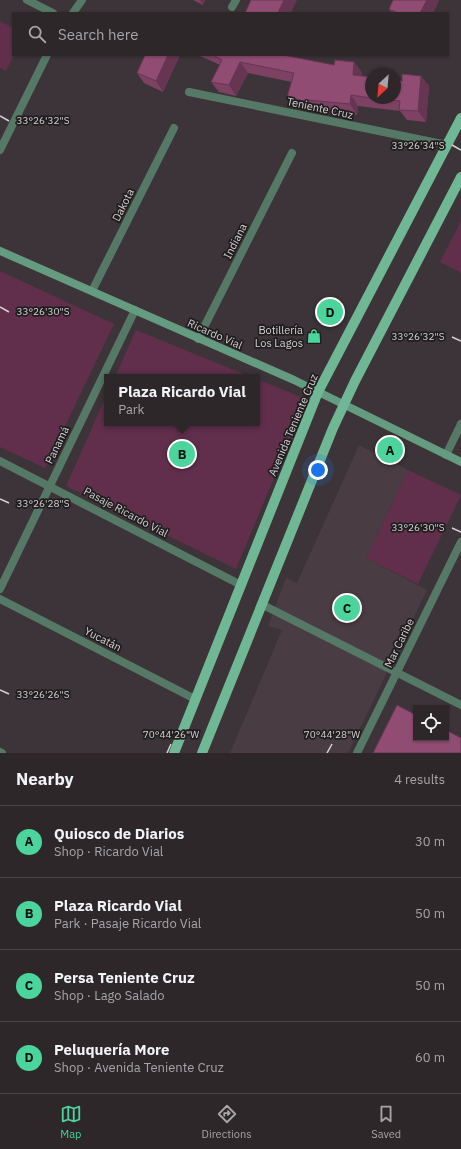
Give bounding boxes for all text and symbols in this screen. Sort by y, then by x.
search box [12,12,449,56]
icon: search [26,23,48,45]
text: Search here [58,25,138,44]
north arrow [365,68,401,104]
street label: Teniente Cruz [285,94,355,122]
text: 33°26'32"S [16,114,70,127]
text: 33°26'34"S [391,139,445,152]
street label: Dakota [109,186,137,224]
street label: Indiana [220,221,250,261]
pin: D [317,297,343,327]
text: 33°26'30"S [16,305,70,318]
street label: Ricardo Vial [185,316,245,352]
place label: Botillería Los Lagos [255,323,303,350]
shop icon: Botillería Los Lagos [306,328,322,344]
text: 33°26'32"S [391,330,445,343]
street label: Avenida Teniente Cruz [265,372,321,478]
popup [104,374,260,426]
text: Plaza Ricardo Vial [118,382,246,401]
text: Park [118,401,144,418]
street label: Panamá [42,424,72,466]
pin: A [377,435,403,465]
pin: B [169,439,195,469]
your location [308,460,328,480]
street label: Pasaje Ricardo Vial [81,484,171,540]
text: 33°26'28"S [16,497,70,510]
text: 33°26'30"S [391,521,445,534]
pin: C [334,593,360,623]
street label: Mar Caribe [381,616,417,670]
street label: Yucatán [82,624,124,654]
text: 33°26'26"S [16,688,70,701]
map controls [413,705,449,741]
button: locate [413,705,449,741]
text: 70°44'26"W [143,728,199,741]
text: 70°44'28"W [304,728,360,741]
text: Nearby [16,768,74,790]
text: 4 results [394,771,445,788]
text: Quiosco de Diarios [54,824,184,843]
text: A [25,833,33,850]
text: 30 m [415,833,445,850]
text: Shop · Ricardo Vial [54,843,163,860]
text: Plaza Ricardo Vial [54,896,182,915]
text: B [25,905,33,922]
text: 50 m [415,905,445,922]
text: Park · Pasaje Ricardo Vial [54,915,201,932]
text: Persa Teniente Cruz [54,968,195,987]
text: C [25,977,33,994]
text: 50 m [415,977,445,994]
text: Shop · Lago Salado [54,987,165,1004]
text: Peluquería More [54,1040,170,1059]
text: D [24,1049,34,1066]
text: 60 m [415,1049,445,1066]
text: Shop · Avenida Teniente Cruz [54,1059,224,1076]
tab: Map [60,1103,82,1141]
tab: Directions [202,1103,252,1141]
tab: Saved [371,1103,401,1141]

